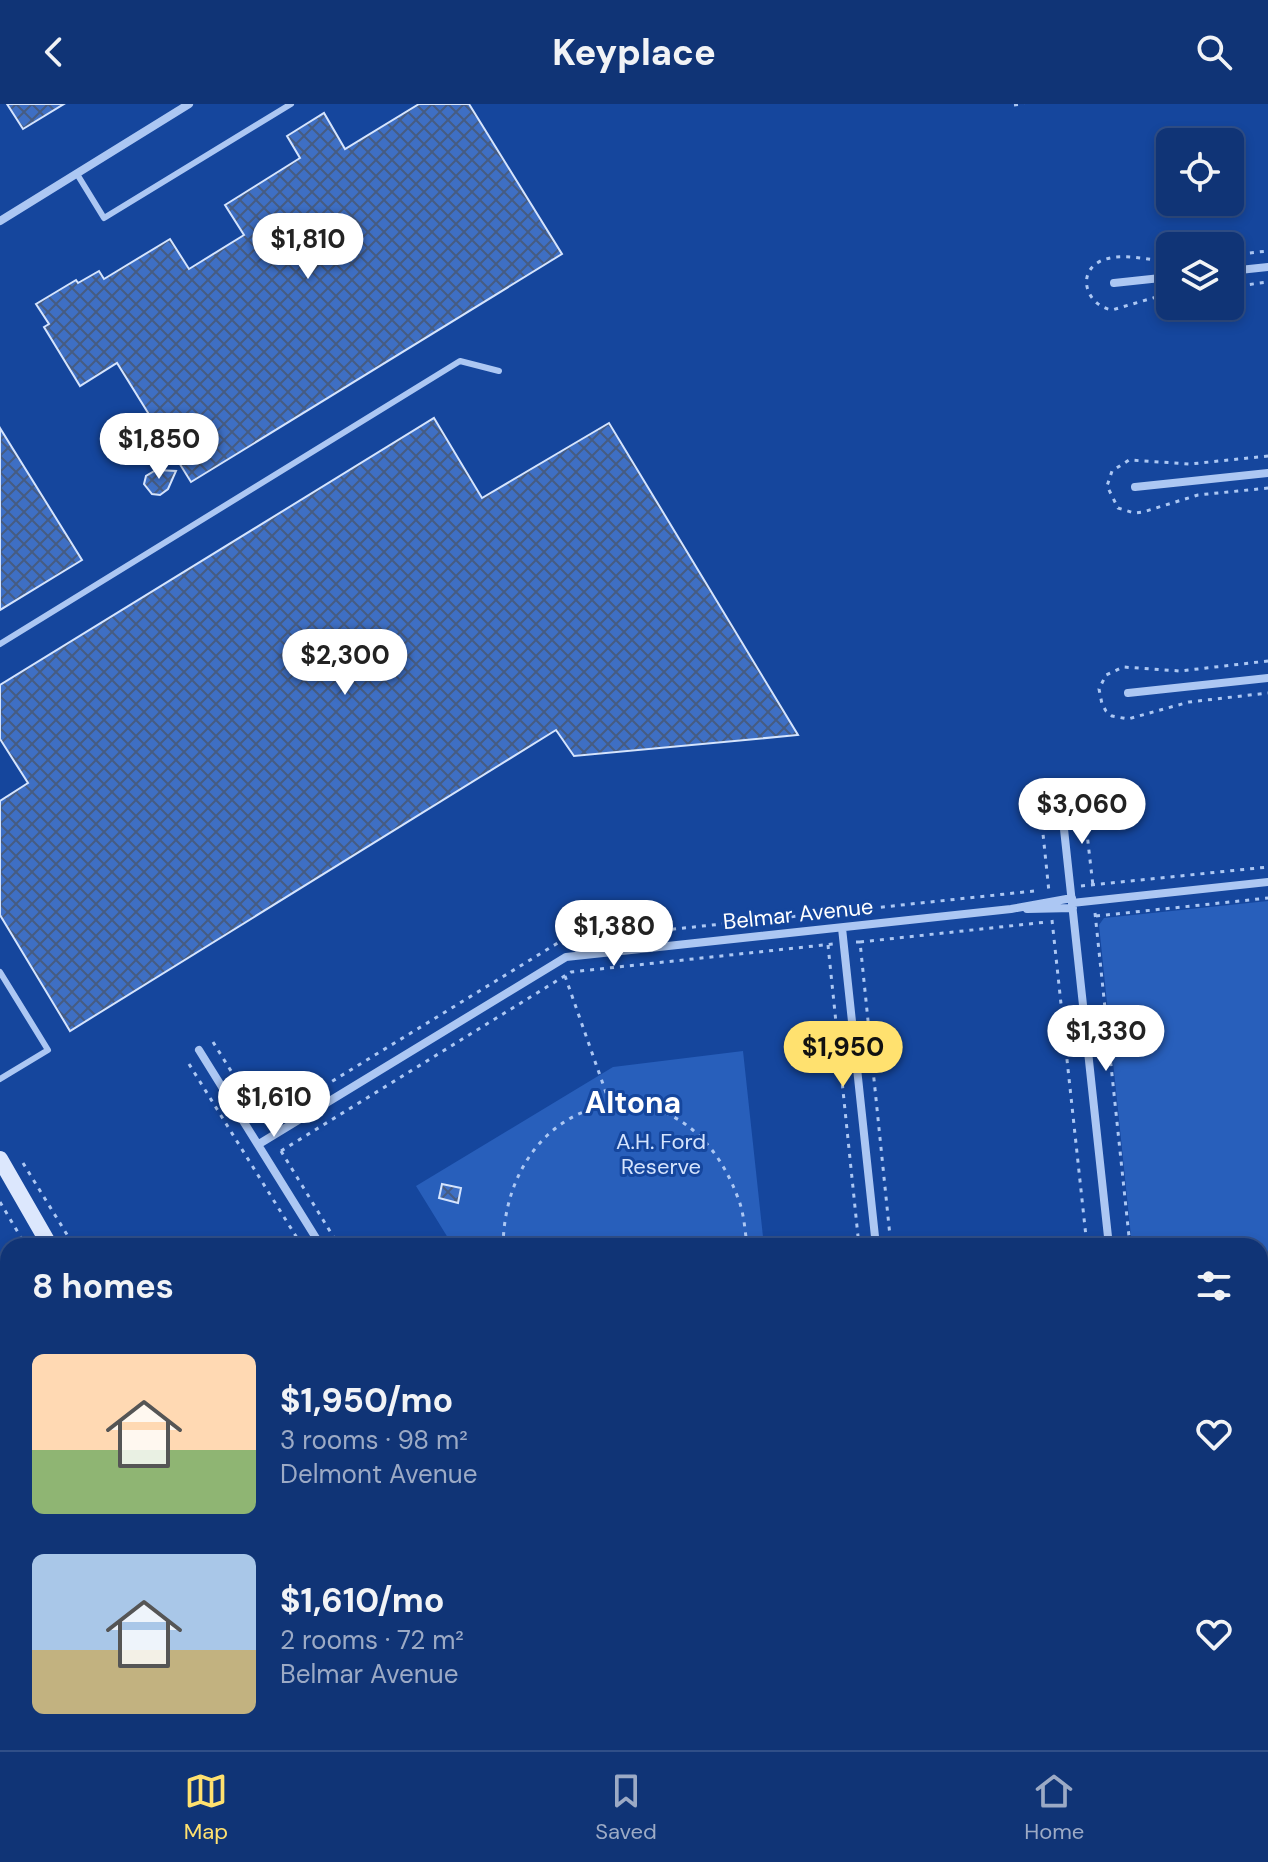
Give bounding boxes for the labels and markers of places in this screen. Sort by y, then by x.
pin: $1,810 [243,213,373,281]
pin: $1,850 [94,413,224,481]
pin: $2,300 [280,629,410,697]
pin: $3,060 [1017,778,1147,846]
pin: $1,380 [549,900,679,968]
pin: $1,330 [1041,1005,1171,1073]
pin: $1,950 [778,1021,908,1089]
pin: $1,610 [209,1071,339,1139]

